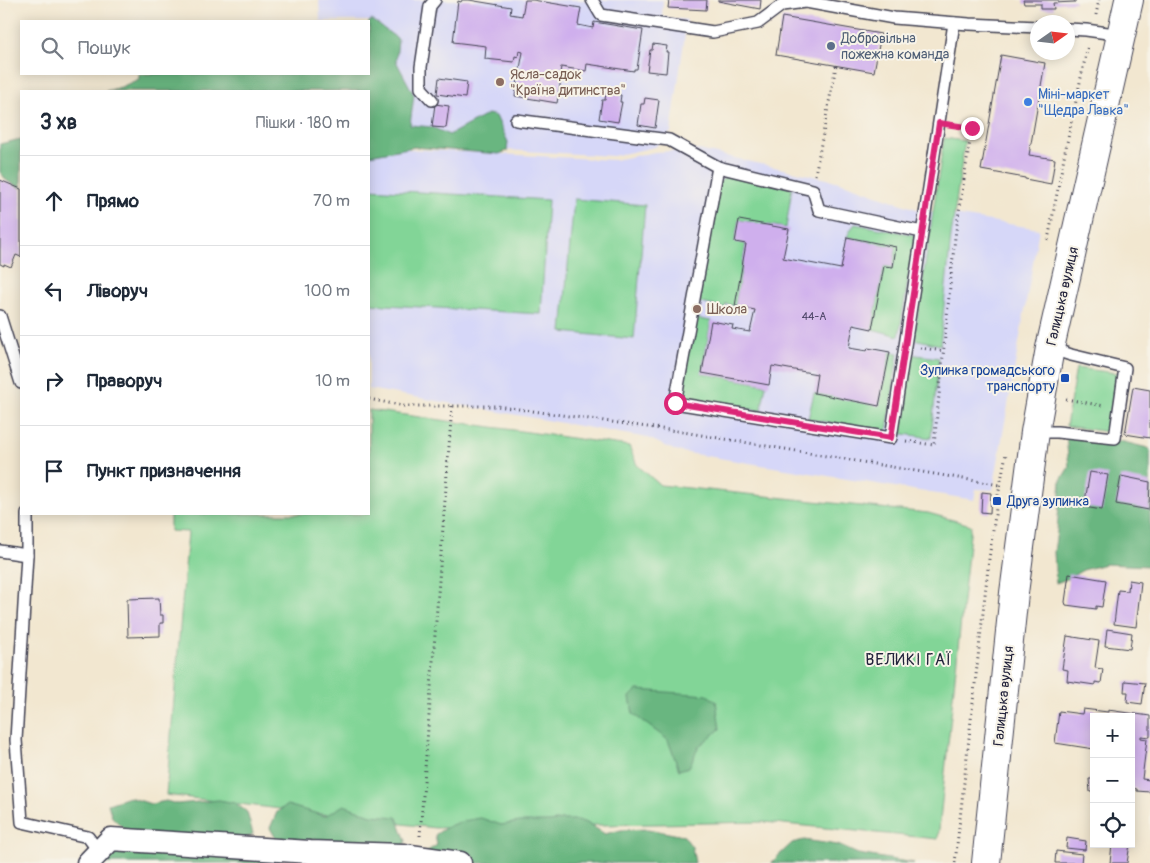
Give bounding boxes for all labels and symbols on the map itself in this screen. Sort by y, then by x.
north arrow [1030,15,1075,60]
place label: Добровільна пожежна команда [840,30,949,63]
marker: Добровільна пожежна команда [825,40,837,52]
place label: Ясла-садок "Країна дитинства" [510,66,626,99]
marker: Ясла-садок "Країна дитинства" [494,76,506,88]
place label: Міні-маркет "Щедра Лавка" [1038,86,1129,119]
marker: Міні-маркет "Щедра Лавка" [1022,96,1034,108]
route end [961,117,984,140]
street label: Галицька вулиця [1043,245,1082,347]
place label: Школа [707,301,747,318]
marker: Школа [691,303,703,315]
house number: 44-А [802,310,826,323]
place label: Зупинка громадського транспорту [920,362,1055,395]
marker: Зупинка громадського транспорту [1059,372,1071,384]
route start [664,392,687,415]
place label: Друга зупинка [1006,493,1089,510]
marker: Друга зупинка [991,495,1003,507]
street label: Галицька вулиця [990,645,1017,747]
district label: ВЕЛИКІ ГАЇ [865,650,953,670]

